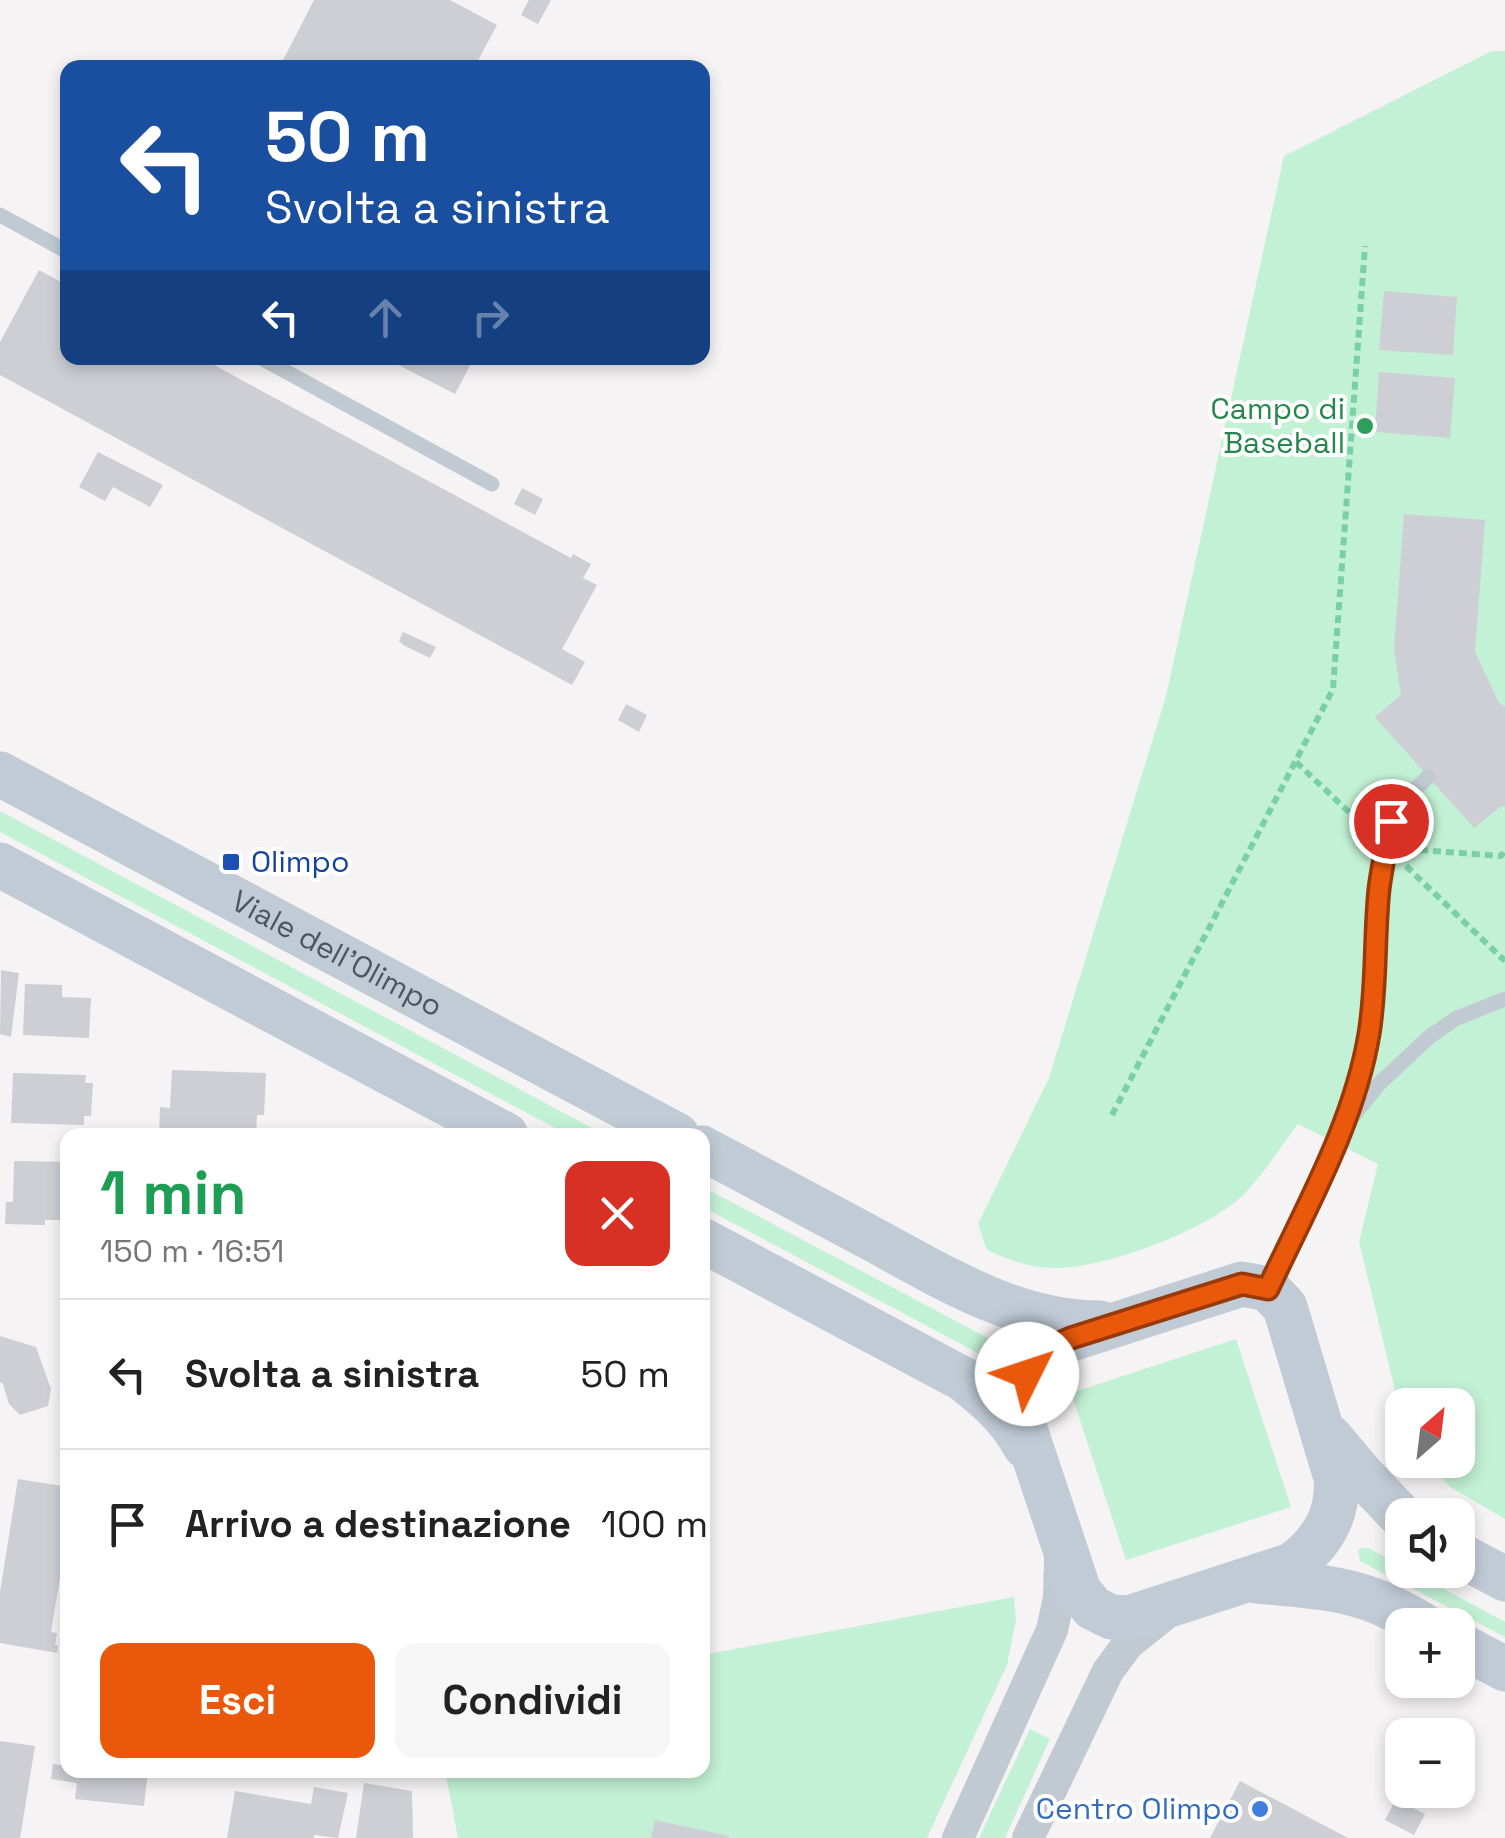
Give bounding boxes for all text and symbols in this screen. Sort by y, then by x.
text: 50 m [265,92,430,181]
icon: left [100,100,230,230]
text: Svolta a sinistra [265,179,610,236]
icon: left [253,290,308,345]
icon: ahead [358,290,413,345]
icon: right [463,290,518,345]
place label: Campo di Baseball [1210,389,1345,462]
marker: Campo di Baseball [1354,415,1376,437]
pin [1349,779,1434,864]
icon: arrive [1364,794,1419,849]
place label: Olimpo [251,842,349,881]
marker: Olimpo [220,851,242,873]
street label: Viale dell'Olimpo [225,881,450,1025]
text: 1 min [100,1155,247,1232]
button: close [565,1161,670,1266]
text: 150 m · 16:51 [100,1231,284,1271]
position arrow [975,1322,1079,1426]
icon: left [100,1347,155,1402]
text: Svolta a sinistra [185,1350,479,1398]
text: 50 m [580,1350,670,1398]
north arrow [1385,1388,1475,1478]
map controls [1385,1388,1475,1808]
icon: arrive [100,1497,155,1552]
button: sound [1385,1498,1475,1588]
text: Arrivo a destinazione [185,1500,571,1548]
text: 100 m [601,1500,708,1548]
button: + [1385,1608,1475,1698]
button: Esci [100,1643,375,1758]
button: Condividi [395,1643,670,1758]
button: − [1385,1718,1475,1808]
place label: Centro Olimpo [1036,1789,1240,1828]
marker: Centro Olimpo [1249,1798,1271,1820]

